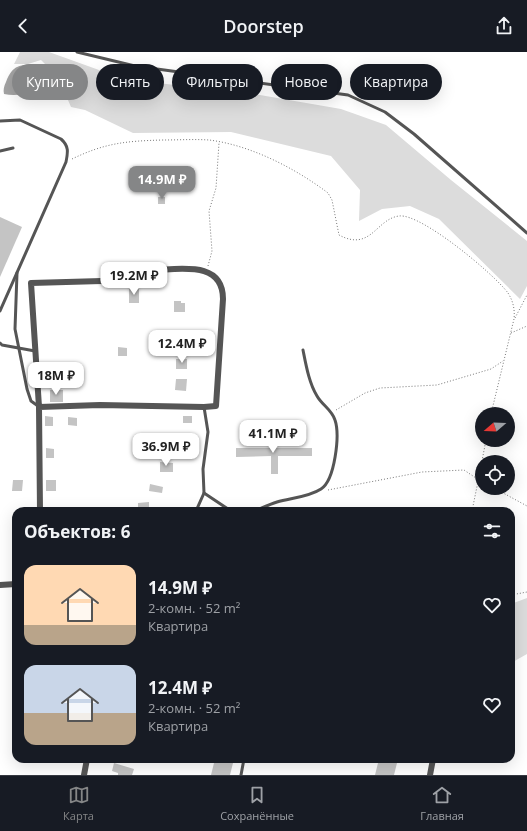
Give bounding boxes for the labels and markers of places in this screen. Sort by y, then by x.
pin: 14.9M ₽ [125,166,199,200]
pin: 19.2M ₽ [97,262,171,296]
pin: 12.4M ₽ [145,330,219,364]
pin: 18M ₽ [28,362,84,396]
pin: 41.1M ₽ [236,420,310,454]
pin: 36.9M ₽ [129,433,203,467]

